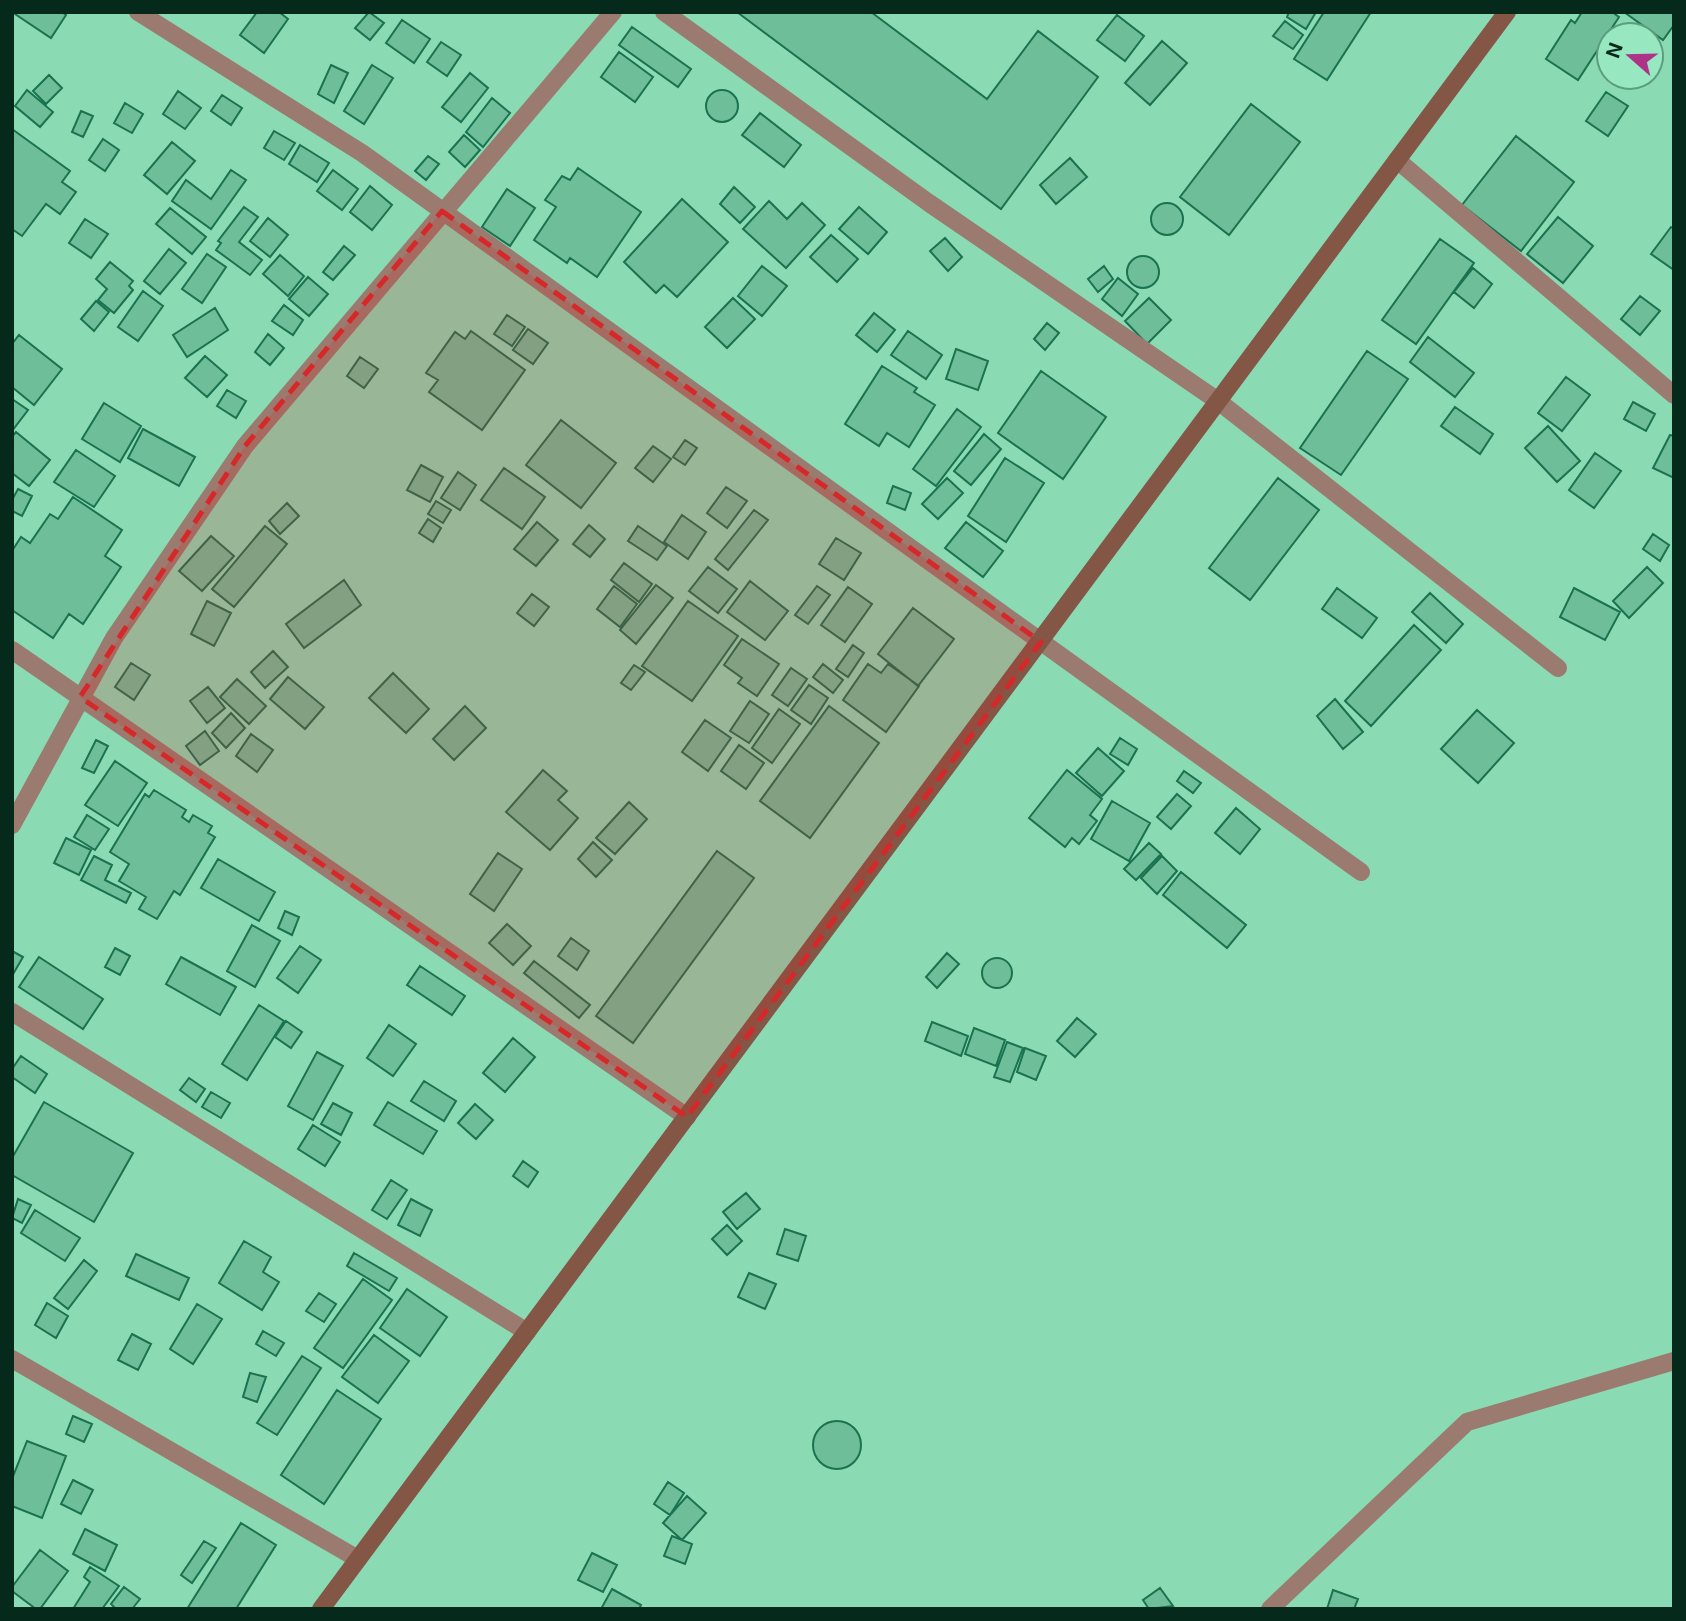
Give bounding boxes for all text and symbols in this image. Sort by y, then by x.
north arrow [1595,21,1665,91]
text: N [1601,40,1628,61]

